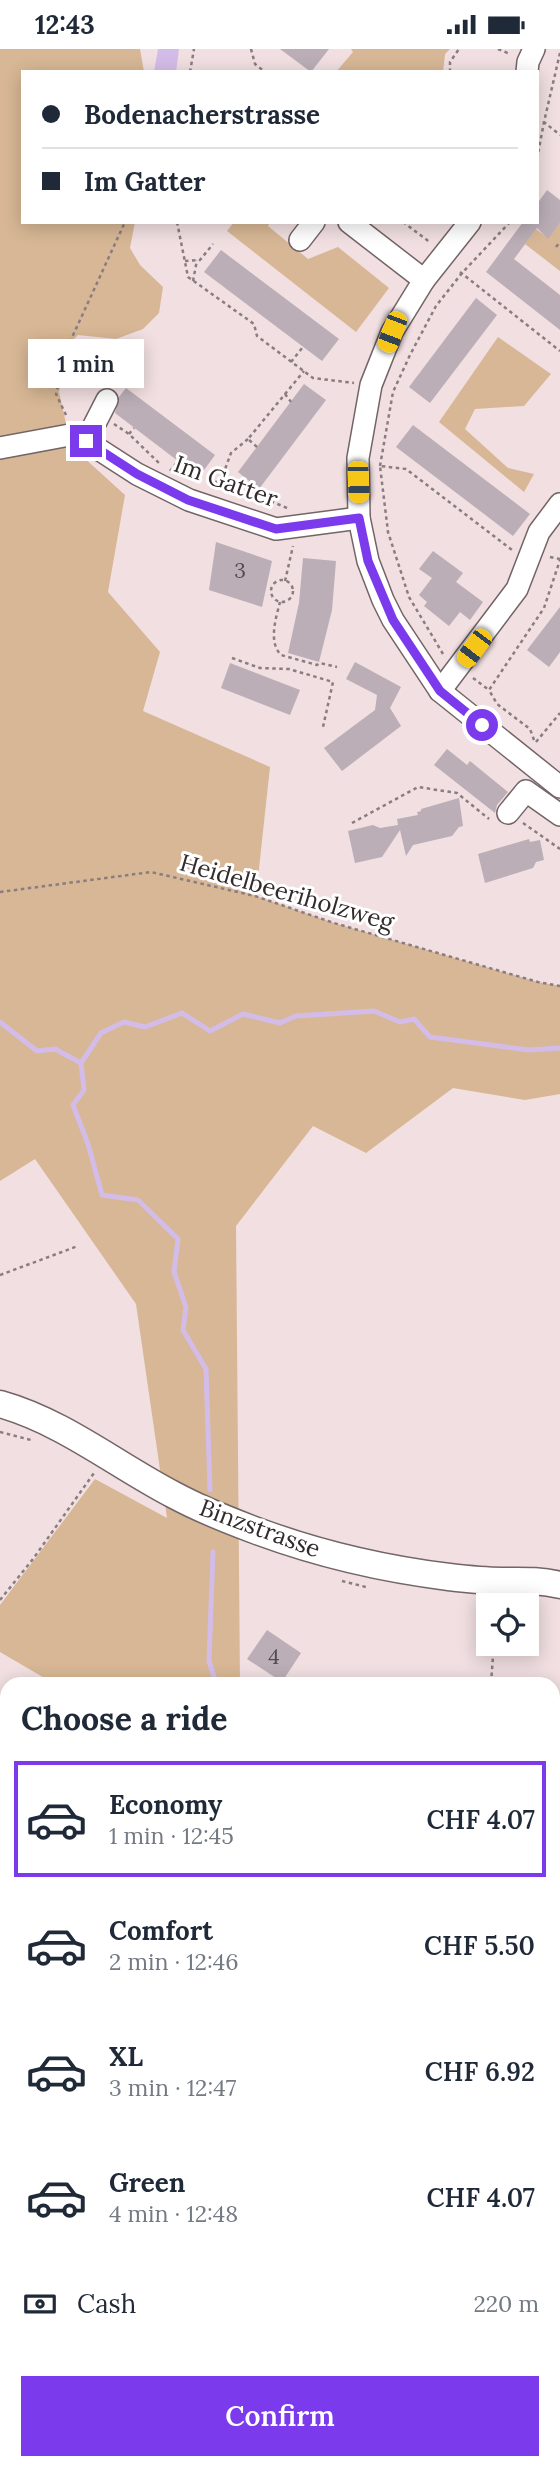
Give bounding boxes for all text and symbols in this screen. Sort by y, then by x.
text: 12:43 [35,8,95,41]
text: Bodenacherstrasse [84,98,320,131]
text: Im Gatter [84,165,206,198]
car [375,309,410,355]
callout: 1 min [28,339,144,389]
text: 1 min [57,349,115,378]
route end [70,425,102,457]
street label: Im Gatter [170,448,283,514]
car [347,461,370,503]
house number: 3 [234,557,246,584]
car [453,625,496,671]
route start [466,709,498,741]
street label: Heidelbeeriholzweg [176,847,398,938]
street label: Binzstrasse [195,1492,325,1564]
map controls [476,1593,539,1656]
button: locate [476,1593,539,1656]
house number: 4 [268,1643,280,1670]
text: Choose a ride [21,1698,228,1739]
icon: car [25,1788,88,1851]
text: Economy [109,1788,222,1821]
text: CHF 4.07 [427,1803,535,1836]
text: 1 min · 12:45 [109,1821,234,1850]
icon: car [25,1914,88,1977]
text: Comfort [109,1914,213,1947]
text: CHF 5.50 [424,1929,535,1962]
text: 2 min · 12:46 [109,1947,238,1976]
icon: car [25,2040,88,2103]
text: XL [109,2040,143,2073]
text: CHF 6.92 [425,2055,535,2088]
text: 3 min · 12:47 [109,2073,236,2102]
icon: car [25,2166,88,2229]
text: Green [109,2166,185,2199]
text: CHF 4.07 [427,2181,535,2214]
text: 4 min · 12:48 [109,2199,238,2228]
icon: cash [21,2285,59,2323]
text: Cash [77,2287,136,2320]
text: 220 m [473,2289,539,2318]
button: Confirm [21,2376,539,2456]

